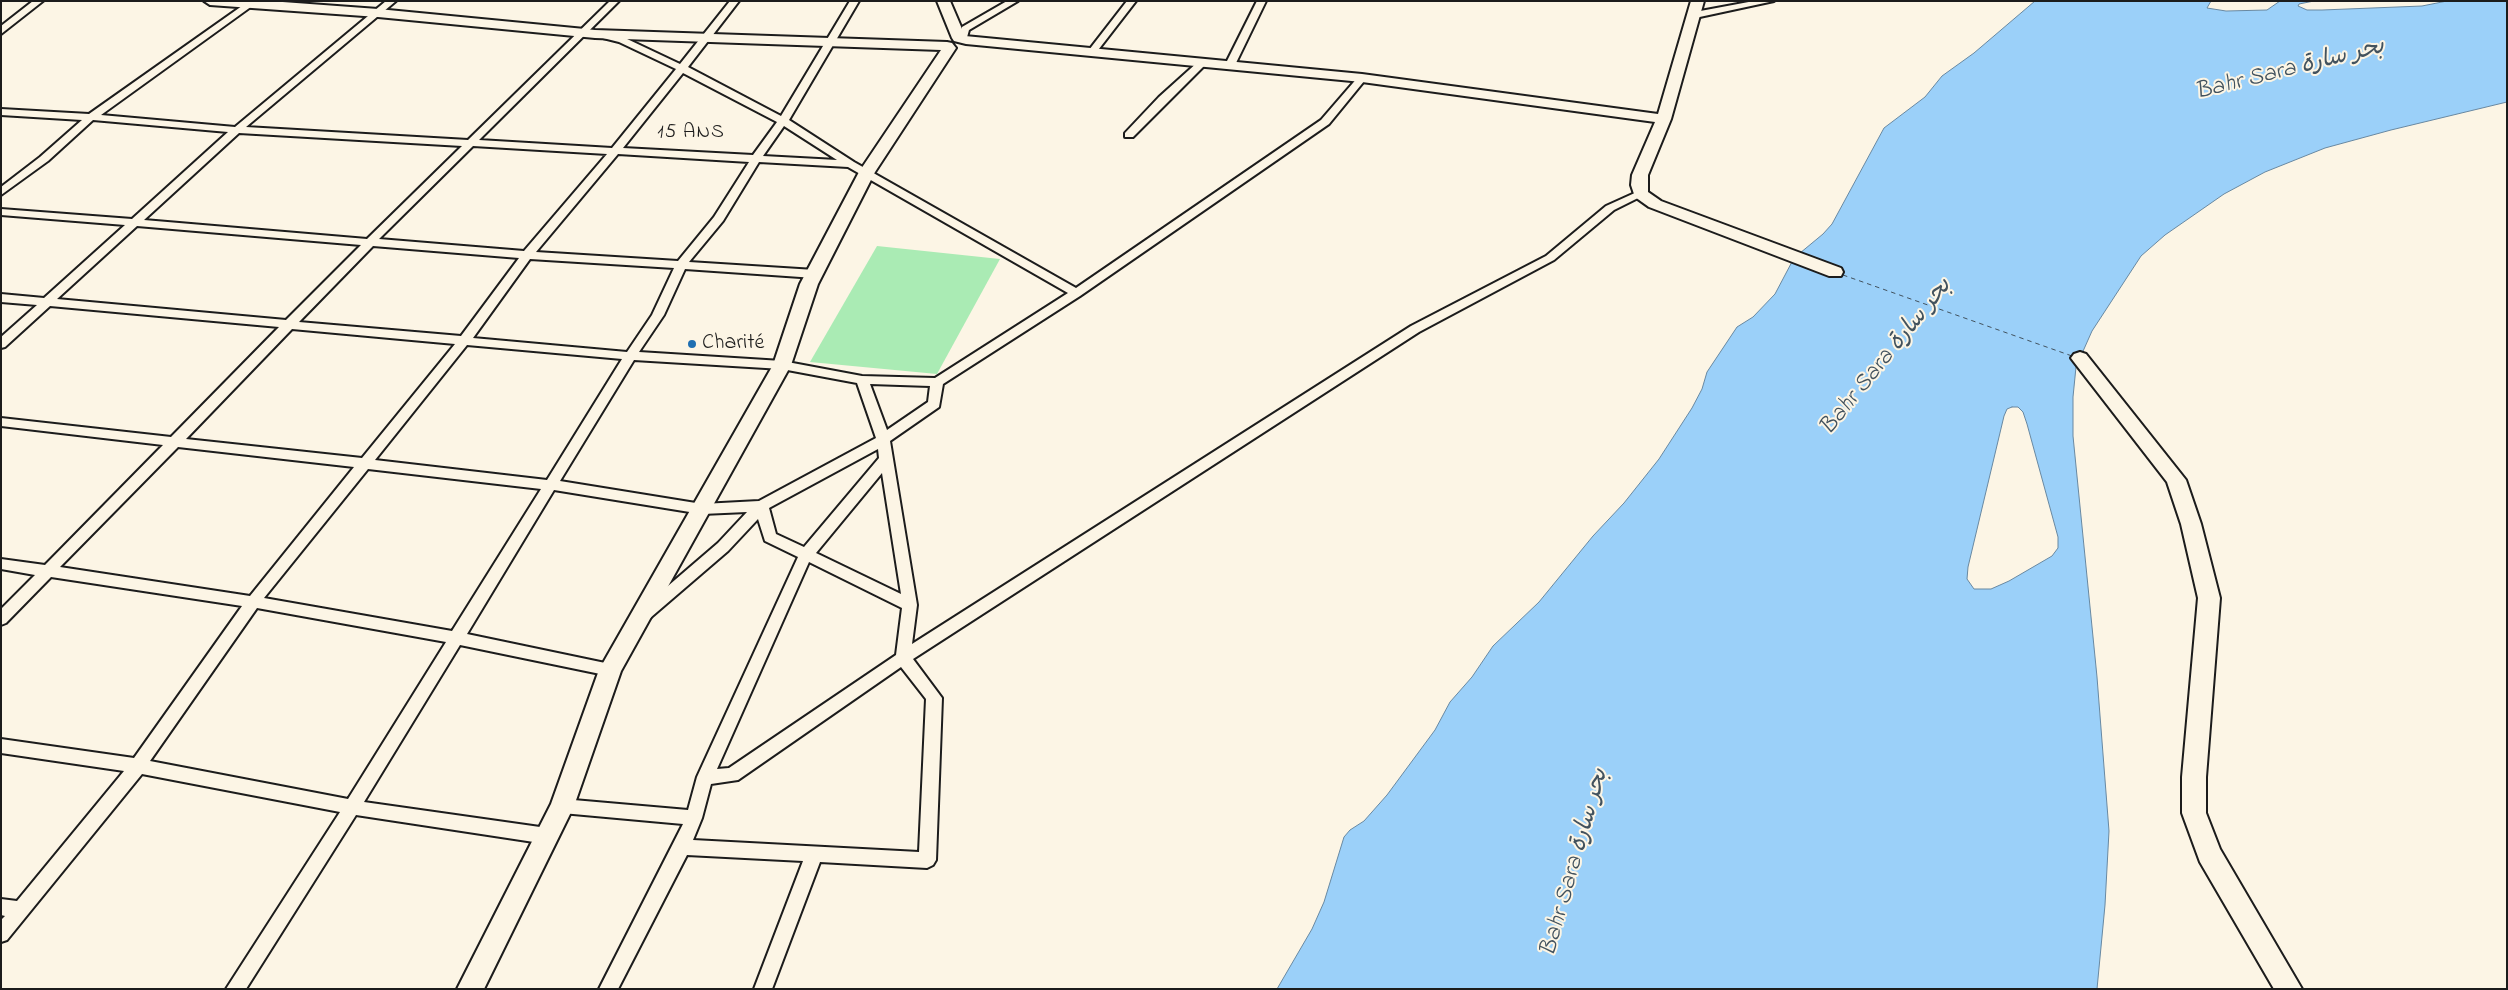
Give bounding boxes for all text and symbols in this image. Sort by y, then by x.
water label: Bahr Sara بحر سارة [2192,34,2388,108]
district label: 15 ANS [657,122,725,146]
water label: Bahr Sara بحر سارة [1815,274,1959,442]
place label: Charité [702,331,764,357]
marker: Charité [686,338,698,350]
water label: Bahr Sara بحر سارة [1535,766,1617,960]

